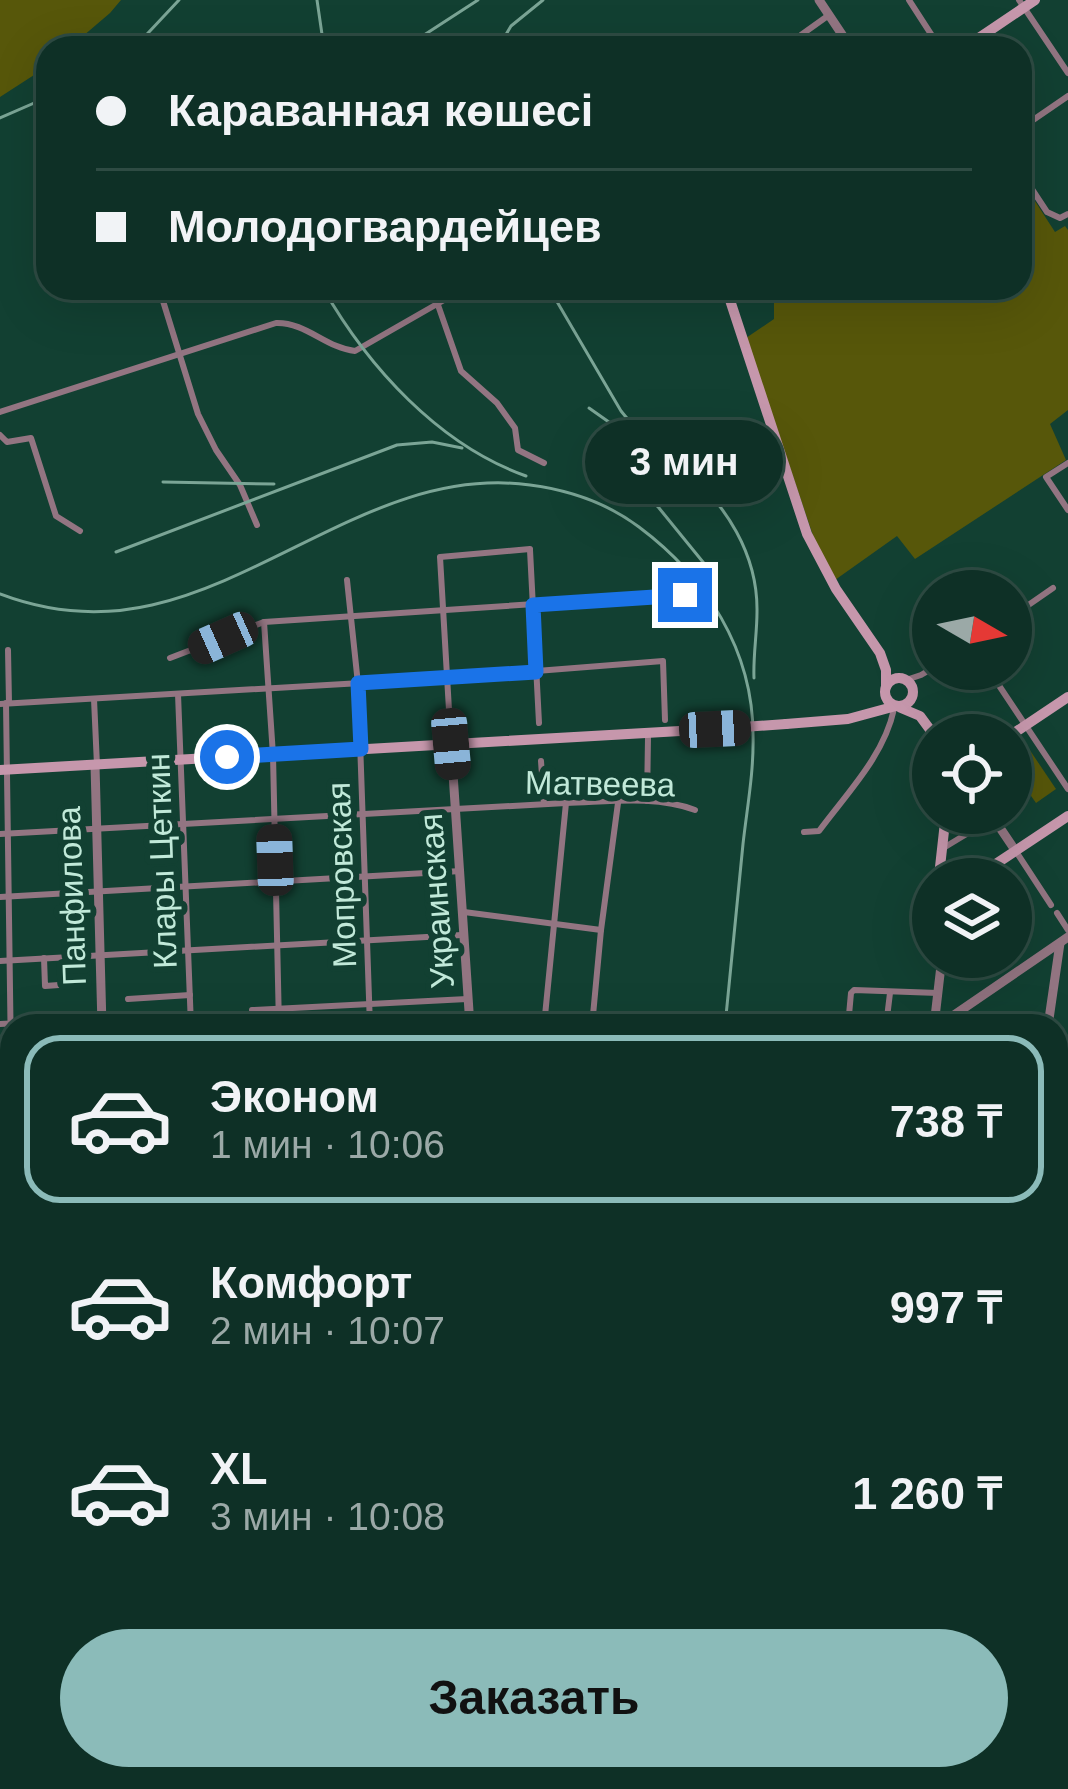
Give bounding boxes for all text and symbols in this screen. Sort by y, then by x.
text: Караванная көшесі [168,85,593,136]
text: Молодогвардейцев [168,201,602,252]
callout: 3 мин [586,421,784,505]
text: 3 мин [630,440,738,483]
route end [658,568,712,622]
north arrow [912,570,1032,690]
map controls [912,570,1032,978]
car [183,607,263,669]
car [430,707,472,781]
car [678,709,752,749]
button: locate [912,714,1032,834]
route start [200,730,254,784]
street label: Клары Цеткин [139,752,184,970]
street label: Матвеева [525,764,676,803]
street label: Мопровская [320,781,363,968]
street label: Панфилова [50,805,93,986]
street label: Украинская [412,812,461,990]
car [256,823,294,897]
button: layers [912,858,1032,978]
icon: car [66,1065,174,1173]
text: Эконом [210,1071,379,1122]
text: 738 ₸ [890,1096,1002,1147]
text: 1 мин · 10:06 [210,1123,445,1166]
icon: car [66,1251,174,1359]
text: Комфорт [210,1257,412,1308]
text: 997 ₸ [890,1282,1002,1333]
text: 2 мин · 10:07 [210,1309,445,1352]
icon: car [66,1437,174,1545]
text: XL [210,1443,268,1494]
text: 1 260 ₸ [852,1468,1002,1519]
text: 3 мин · 10:08 [210,1495,445,1538]
button: Заказать [60,1629,1008,1767]

